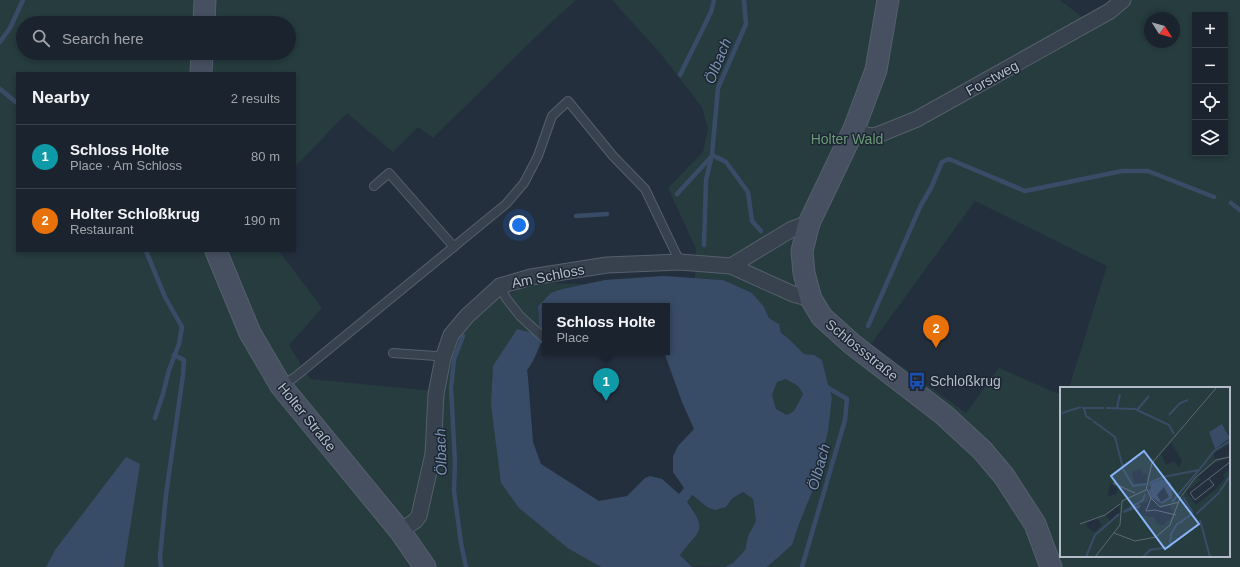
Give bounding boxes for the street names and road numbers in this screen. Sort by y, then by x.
street label: Forstweg [963,57,1021,99]
street label: Am Schloss [510,261,586,291]
street label: Schlossstraße [822,316,902,384]
street label: Holter Straße [275,380,340,455]

